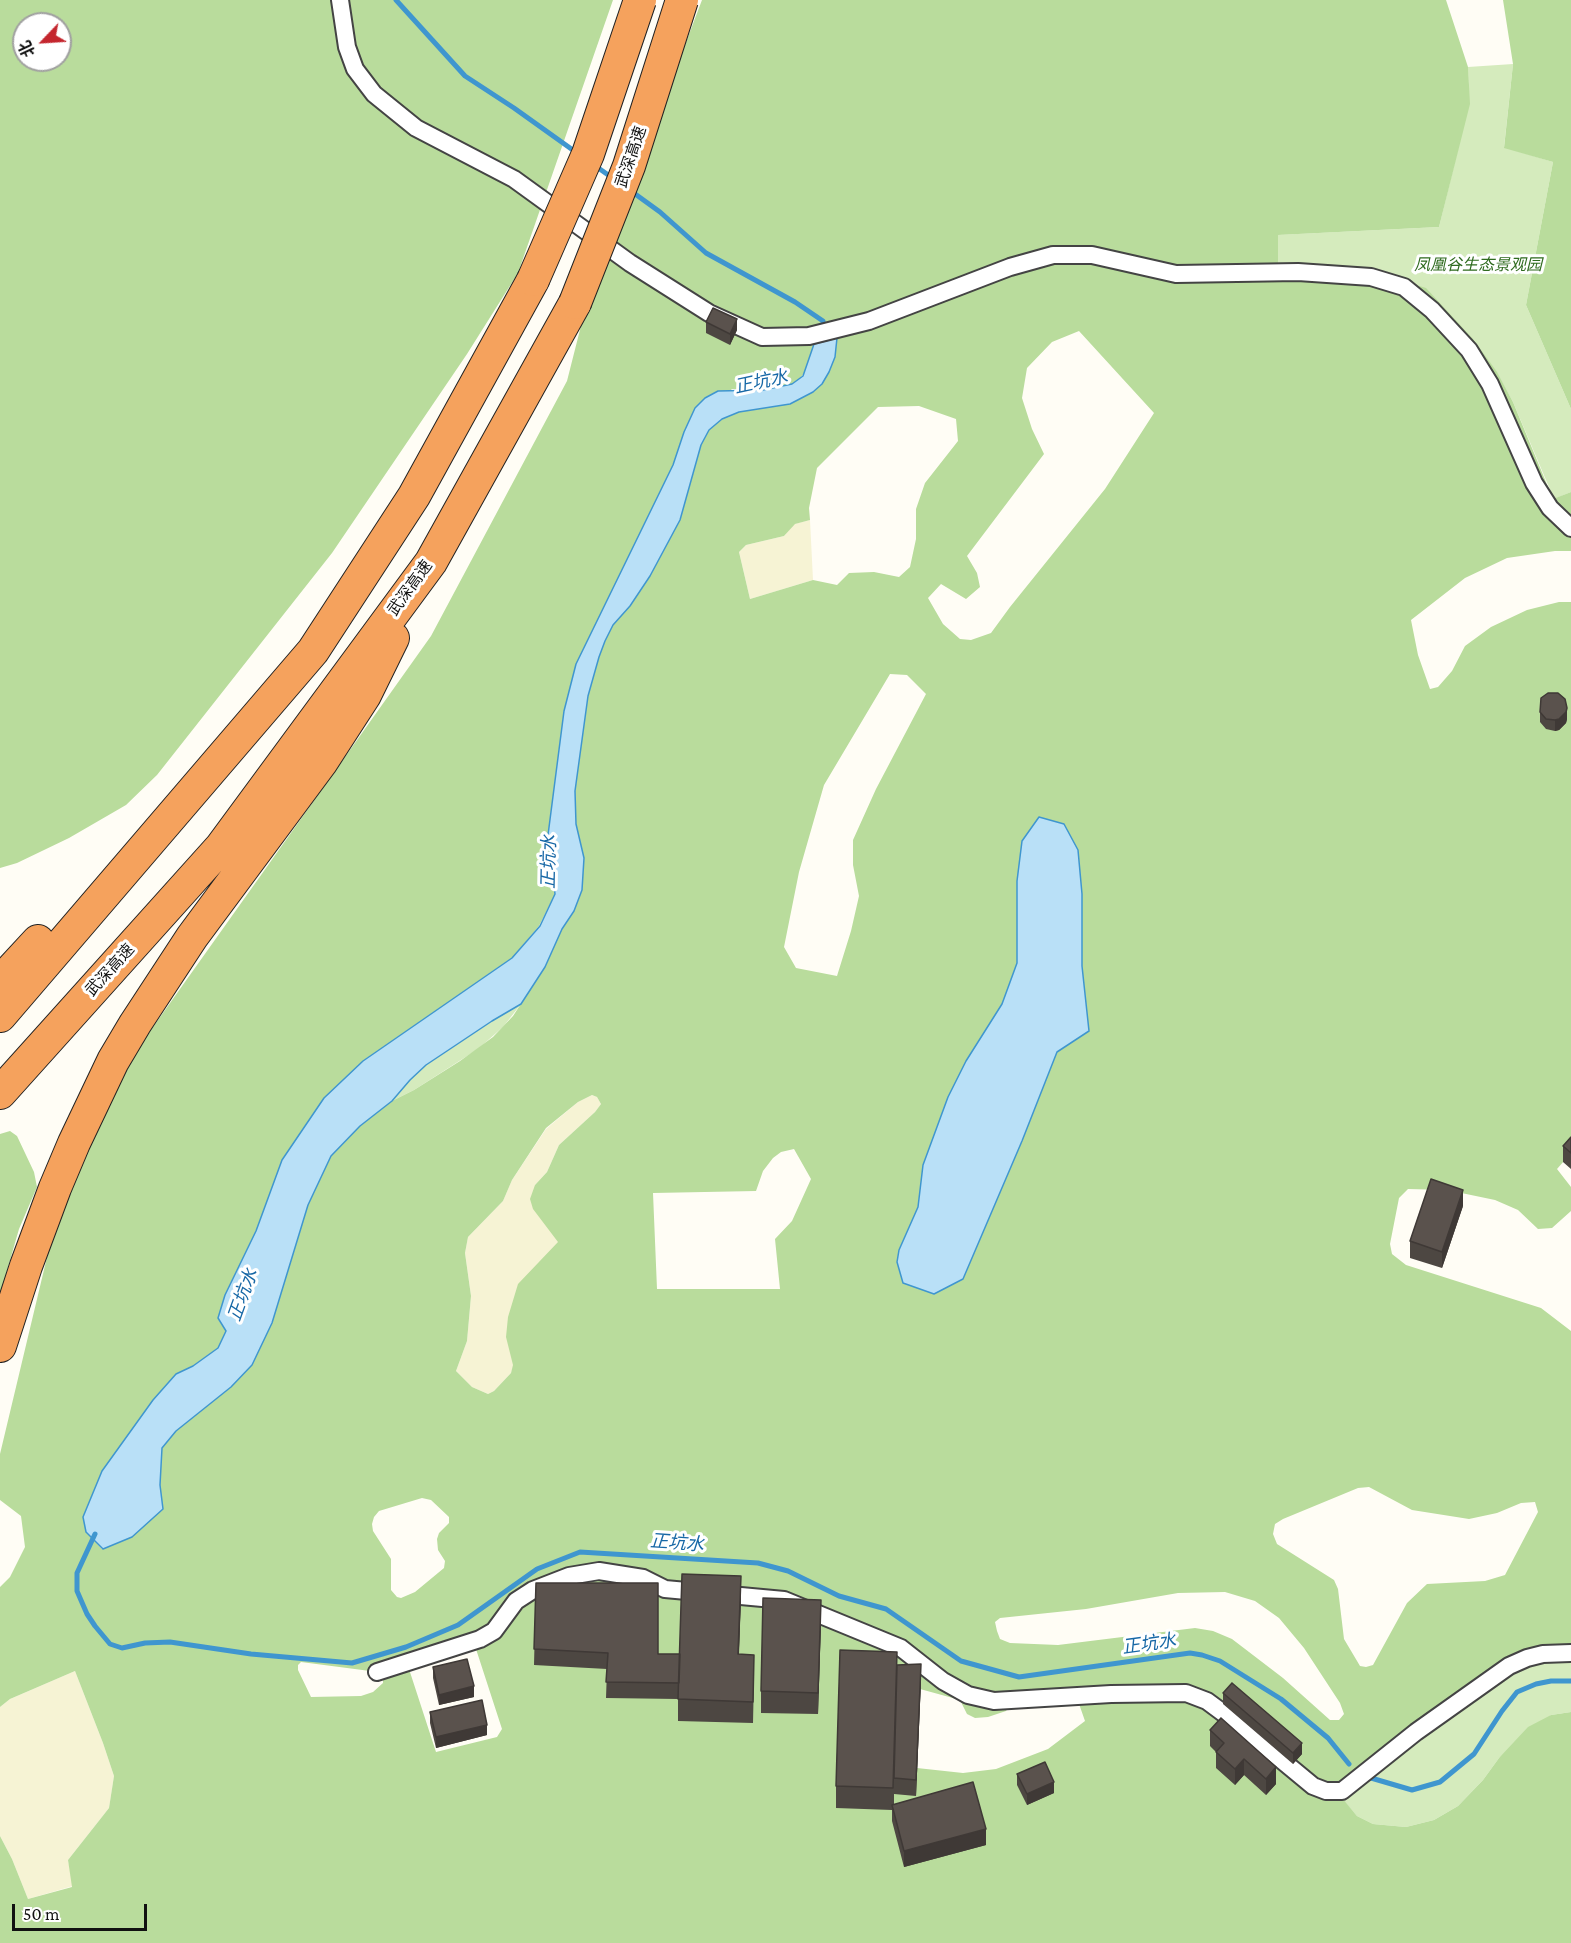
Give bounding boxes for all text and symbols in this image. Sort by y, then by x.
north arrow [12,12,72,72]
text: 北 [16,38,38,60]
street label: 武深高速 [612,124,650,190]
park label: 凤凰谷生态景观园 [1414,255,1542,275]
water label: 正坑水 [732,366,790,398]
street label: 武深高速 [383,556,437,620]
water label: 正坑水 [538,835,560,889]
street label: 武深高速 [81,940,139,1000]
water label: 正坑水 [224,1266,262,1324]
water label: 正坑水 [649,1530,705,1556]
water label: 正坑水 [1121,1630,1177,1658]
scale bar [15,1892,150,1930]
text: 50 m [23,1904,60,1924]

